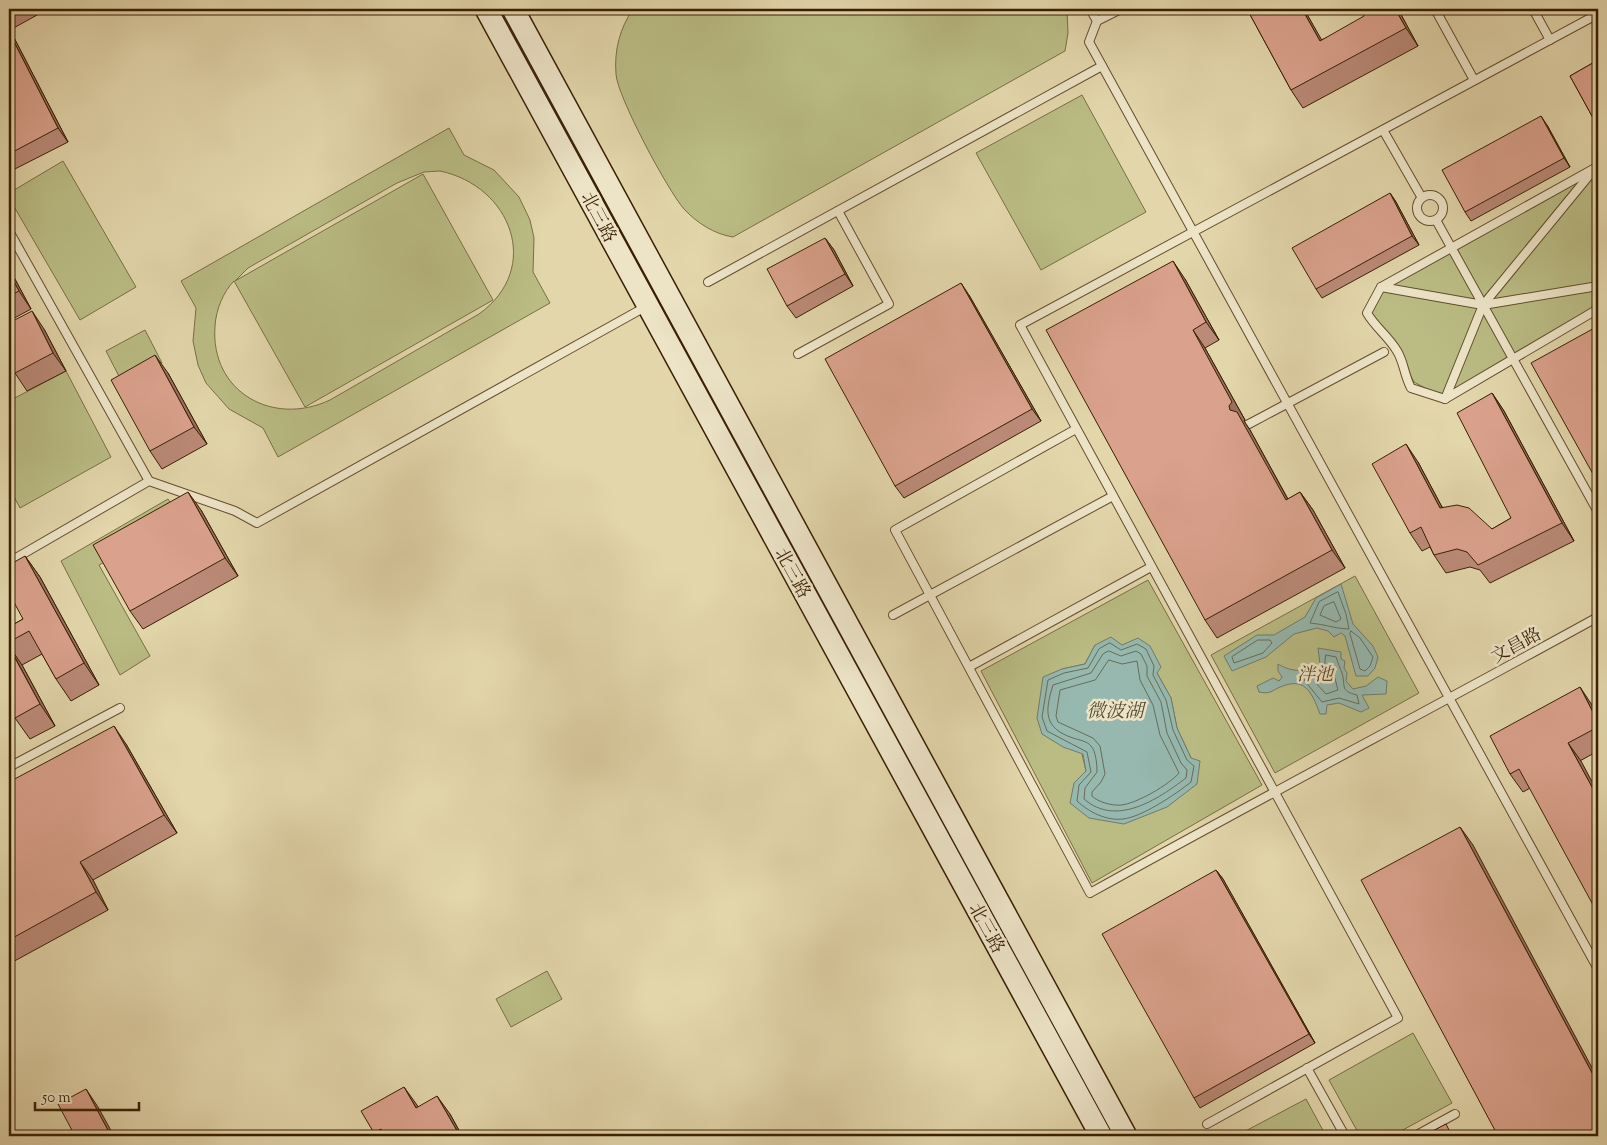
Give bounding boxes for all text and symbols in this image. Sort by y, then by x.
street label: 北三路 [573,188,621,248]
street label: 北三路 [767,544,816,604]
street label: 文昌路 [1487,622,1547,671]
park label: 泮池 [1297,663,1335,689]
water label: 微波湖 [1086,699,1146,726]
street label: 北三路 [961,899,1010,959]
scale bar [35,1080,139,1112]
text: 50 m [41,1088,71,1109]

